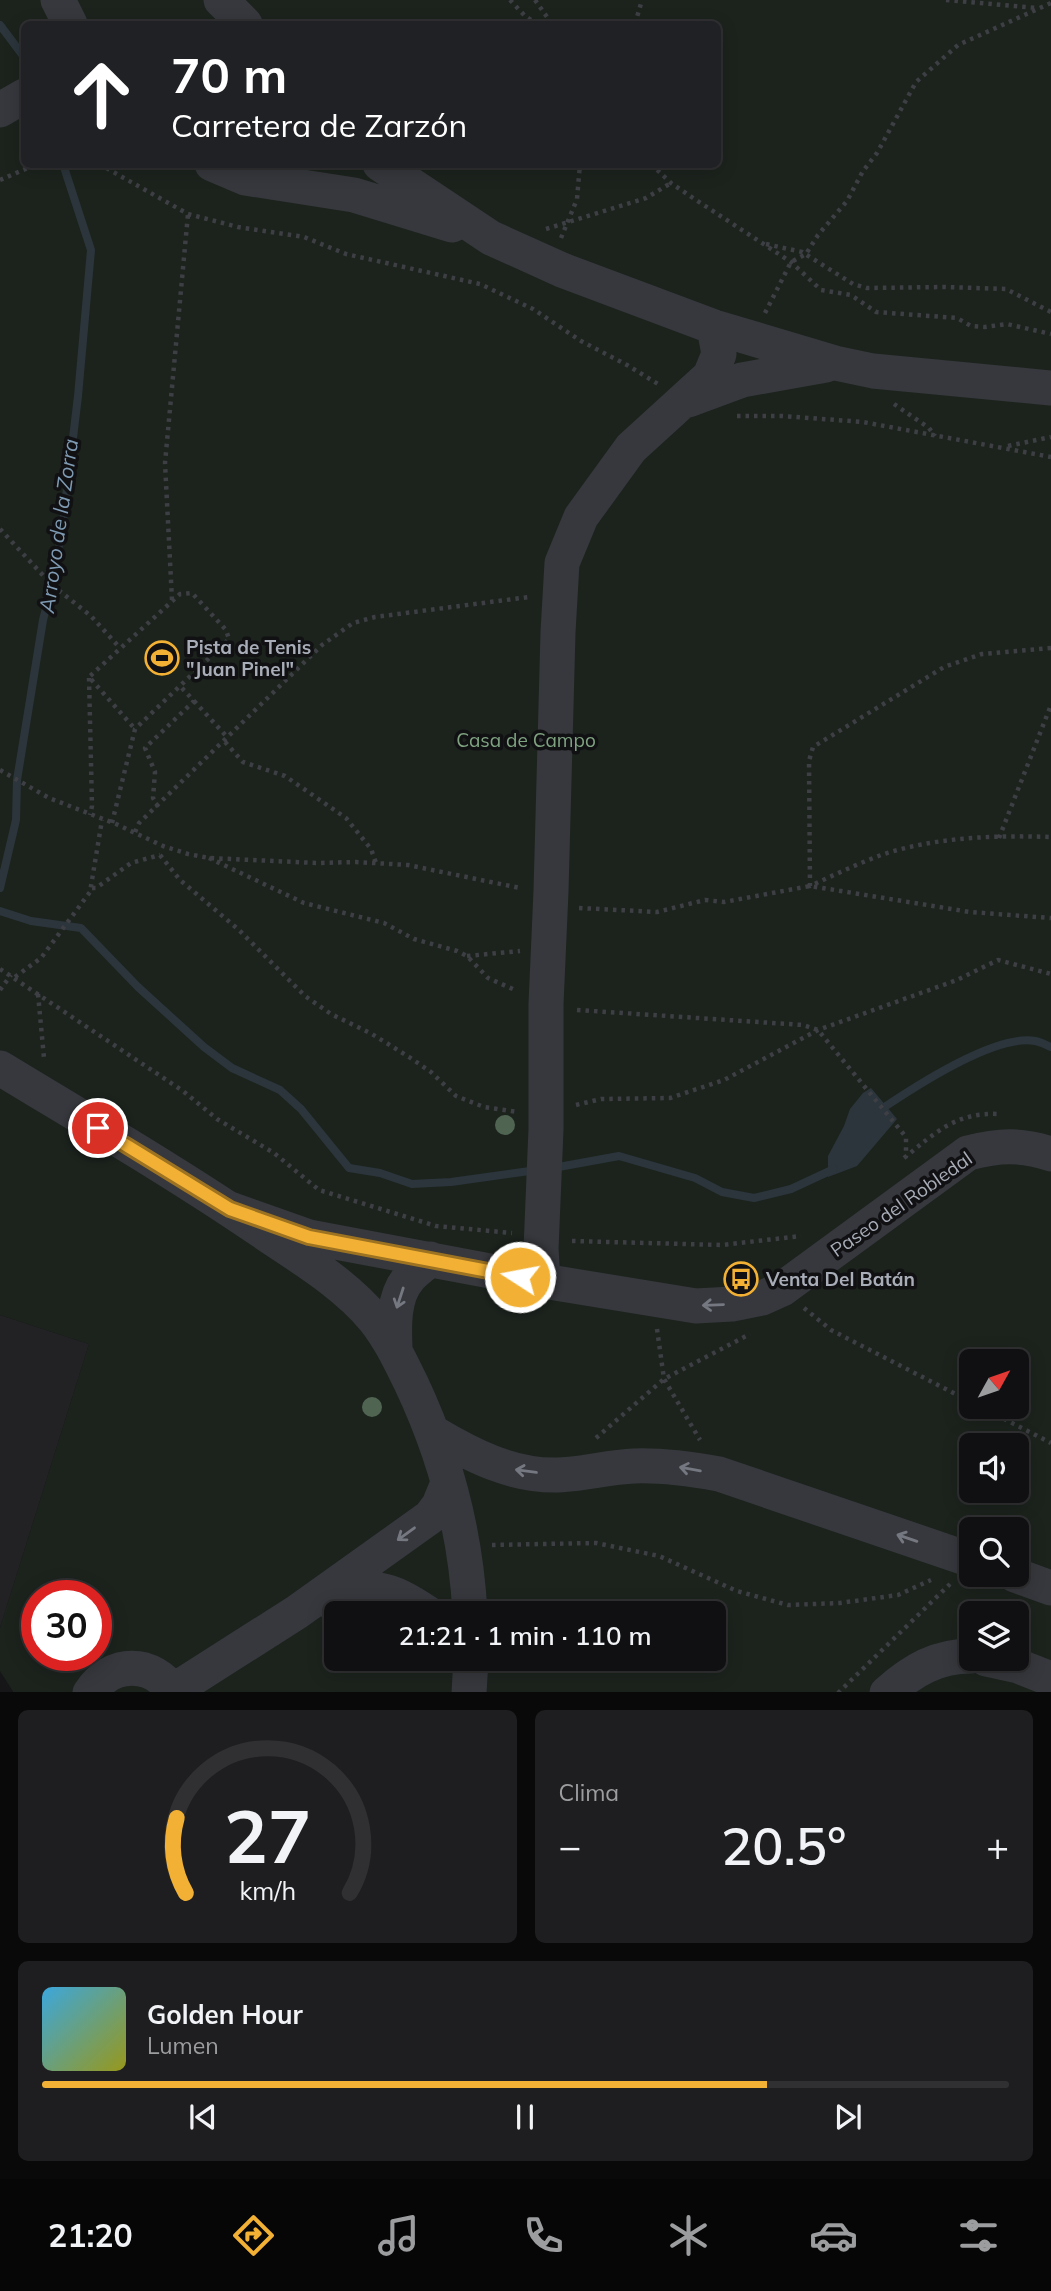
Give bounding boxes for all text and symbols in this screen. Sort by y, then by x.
text: 70 m [171,44,287,105]
icon: ahead [56,49,147,140]
text: Carretera de Zarzón [171,105,467,145]
water label: Arroyo de la Zorra [33,437,83,615]
place label: Pista de Tenis "Juan Pinel" [186,635,311,681]
sports icon: Pista de Tenis "Juan Pinel" [143,639,181,677]
park label: Casa de Campo [456,728,596,752]
pin [68,1098,128,1158]
icon: arrive [79,1109,117,1147]
street label: Paseo del Robledal [826,1146,976,1262]
position arrow [483,1240,557,1314]
bus stop icon: Venta Del Batán [722,1260,760,1298]
place label: Venta Del Batán [765,1267,915,1291]
one-way arrow [393,1287,405,1309]
one-way arrow [702,1298,725,1311]
north arrow [959,1349,1029,1419]
map controls [959,1349,1029,1671]
button: sound [959,1433,1029,1503]
one-way arrow [679,1462,702,1475]
one-way arrow [515,1465,538,1478]
button: search [959,1517,1029,1587]
one-way arrow [397,1527,416,1541]
one-way arrow [896,1531,918,1543]
speed limit sign: 30 [21,1580,112,1671]
button: layers [959,1601,1029,1671]
text: 21:21 · 1 min · 110 m [398,1619,652,1652]
text: Clima [559,1778,619,1807]
text: 27 [224,1790,311,1881]
text: 20.5° [721,1813,846,1878]
text: − [559,1822,581,1870]
text: + [986,1822,1009,1870]
text: km/h [239,1874,296,1905]
text: Golden Hour [147,1998,303,2031]
text: Lumen [147,2031,219,2060]
icon: previous [184,2098,222,2136]
icon: pause [506,2098,544,2136]
icon: next [829,2098,867,2136]
icon: directions [229,2211,278,2260]
icon: music [374,2211,423,2260]
icon: phone [519,2211,568,2260]
icon: climate [664,2211,713,2260]
icon: car [809,2211,858,2260]
icon: filters [954,2211,1003,2260]
text: 21:20 [48,2215,133,2255]

